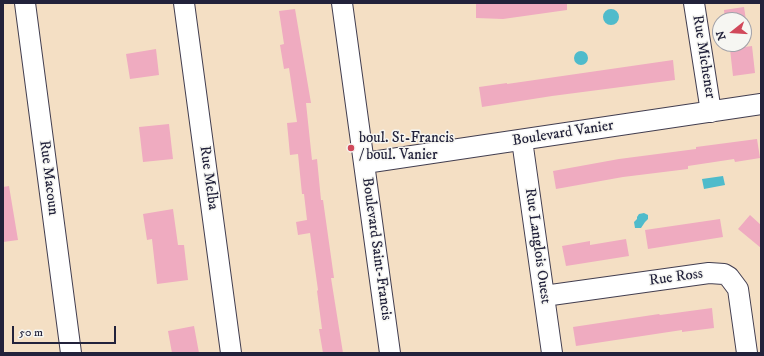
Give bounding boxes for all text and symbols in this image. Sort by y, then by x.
north arrow [712,12,752,52]
street label: Rue Michener [688,14,718,100]
text: N [713,29,729,42]
street label: Boulevard Vanier [511,117,615,151]
place label: boul. St-Francis / boul. Vanier [359,130,454,165]
street label: Rue Macoun [34,139,62,217]
marker: boul. St-Francis / boul. Vanier [346,143,356,153]
street label: Rue Melba [195,145,221,211]
street label: Boulevard Saint-Francis [357,176,395,322]
street label: Rue Langlois Ouest [520,187,554,305]
street label: Rue Ross [648,265,704,291]
scale bar [14,318,118,344]
text: 50 m [19,325,43,340]

